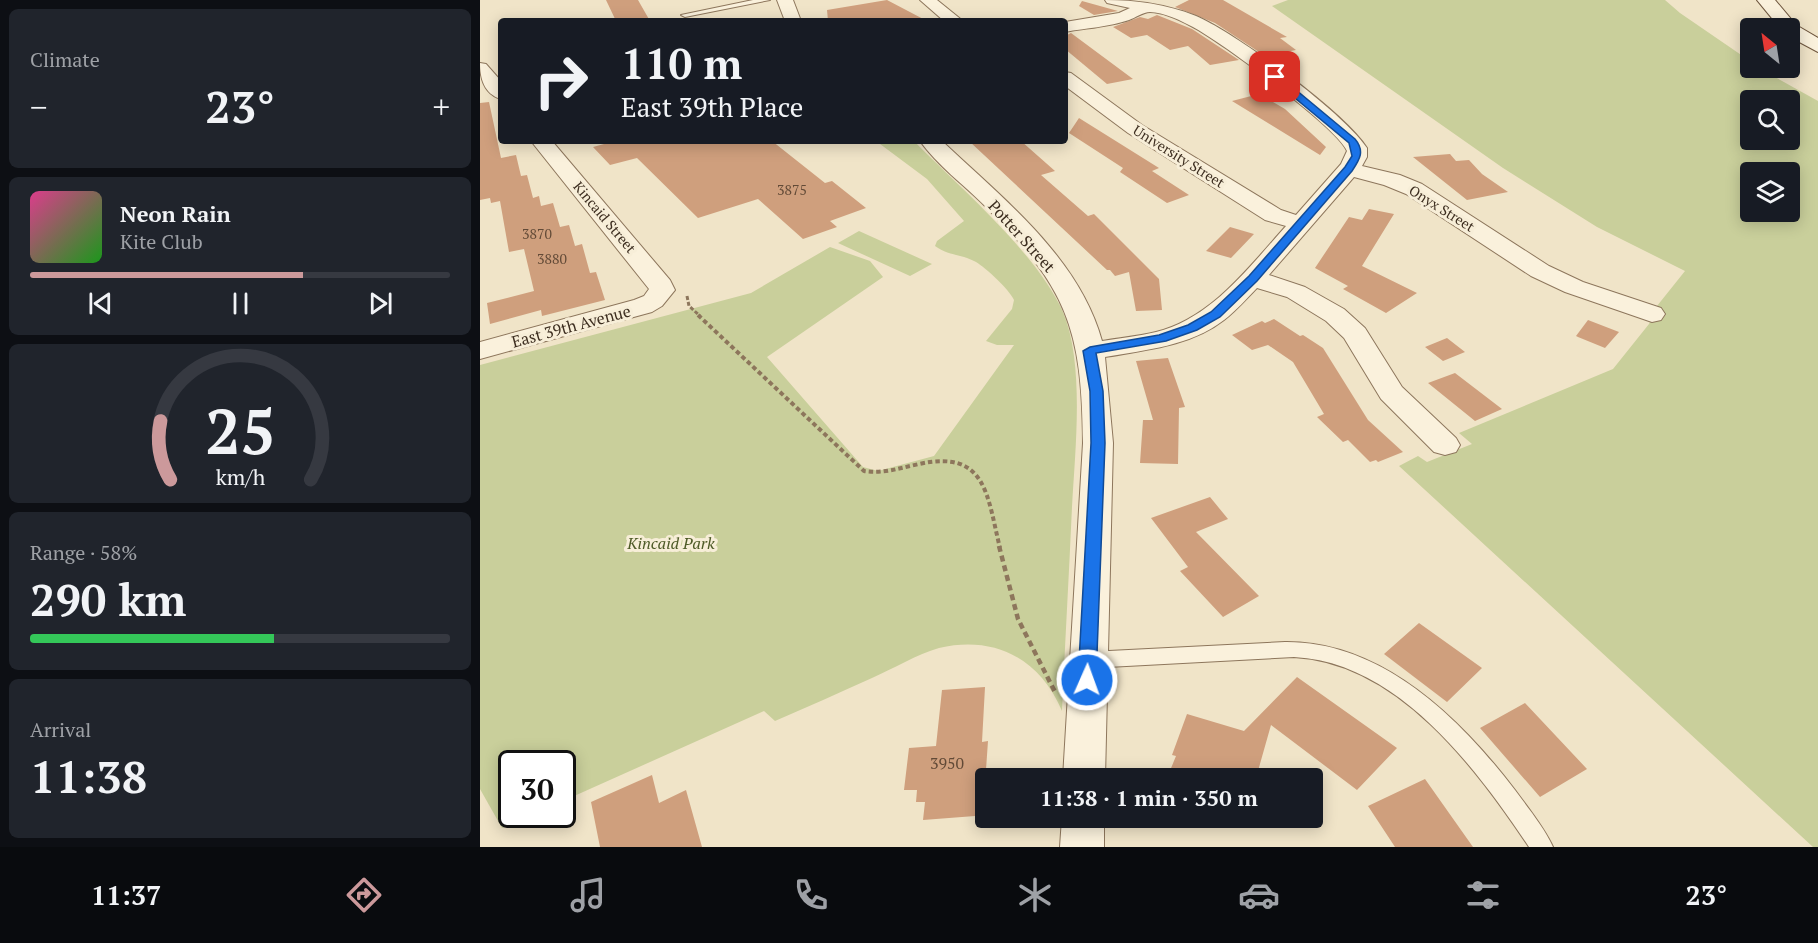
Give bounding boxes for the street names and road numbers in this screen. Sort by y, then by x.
street label: University Street [1130,120,1229,192]
street label: Kincaid Street [569,177,641,257]
street label: Onyx Street [1406,180,1479,236]
street label: Potter Street [984,195,1060,277]
street label: East 39th Avenue [509,300,633,352]

